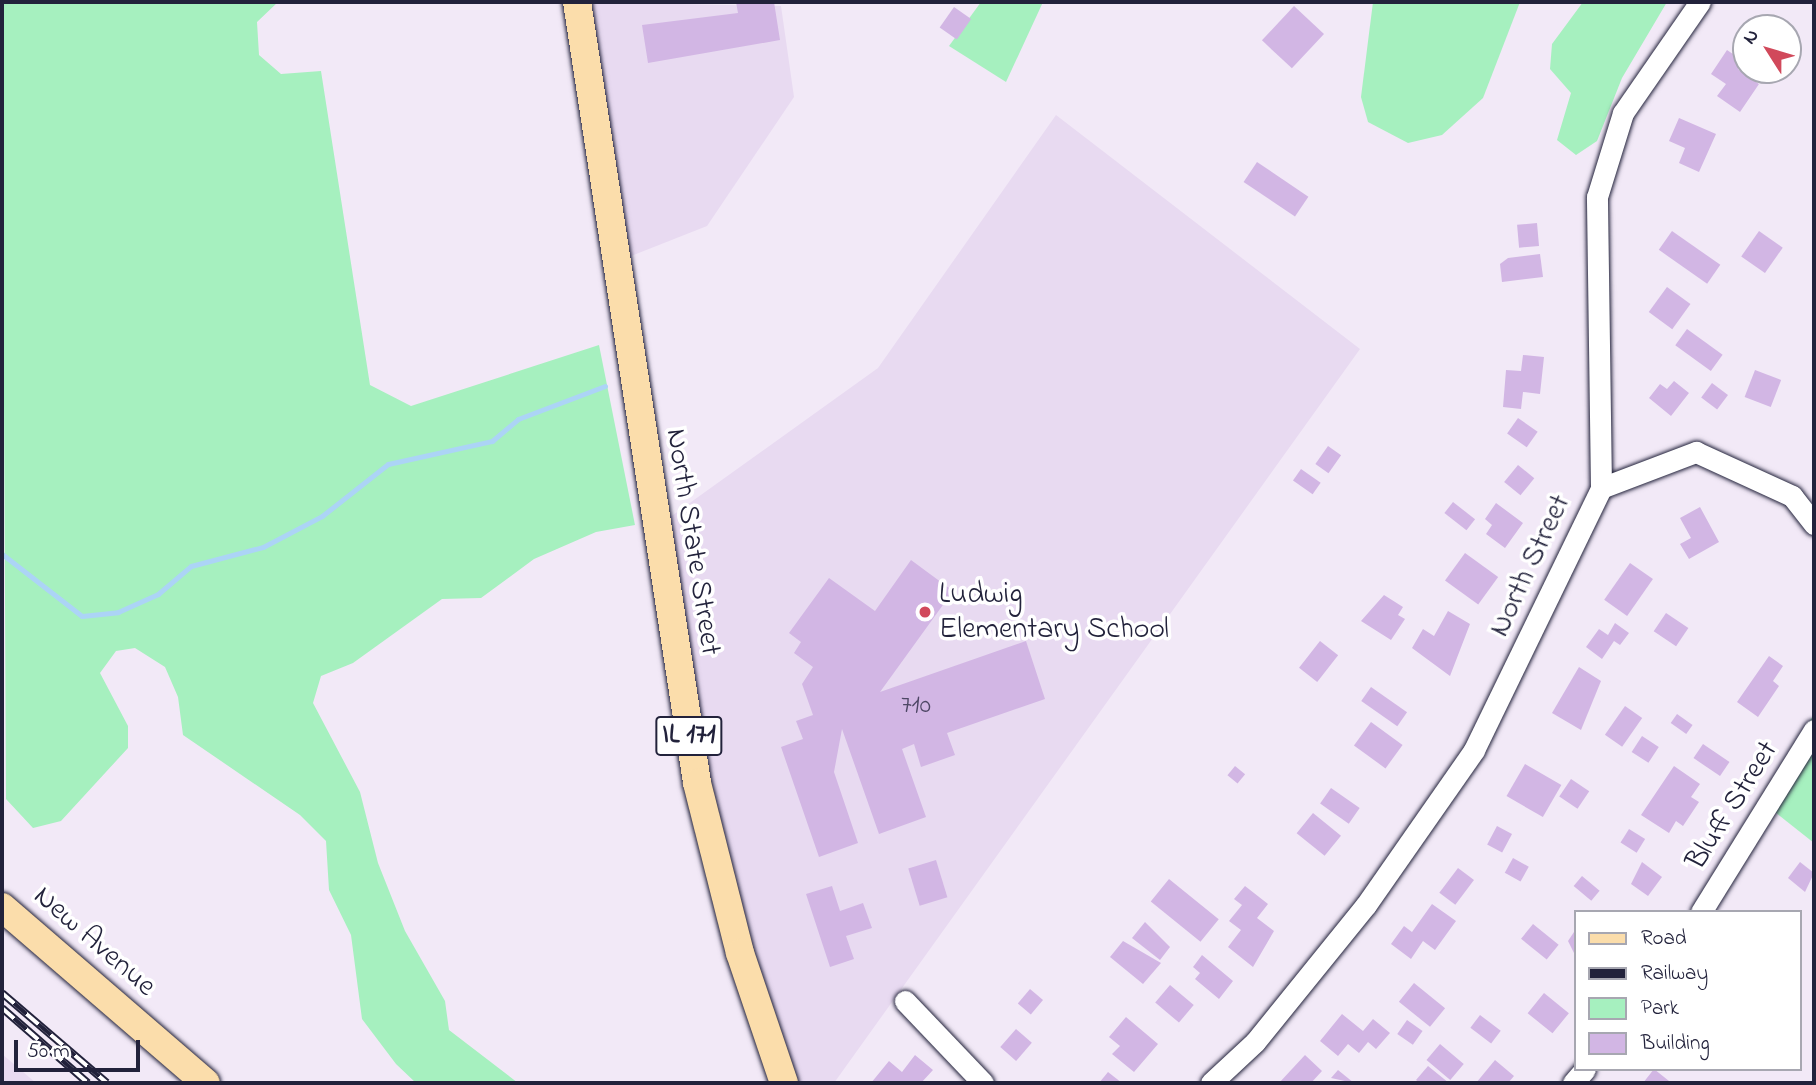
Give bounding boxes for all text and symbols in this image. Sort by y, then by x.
north arrow [1732,14,1802,84]
text: N [1737,24,1766,51]
street label: North State Street [656,426,728,658]
street label: North Street [1482,489,1580,643]
place label: Ludwig Elementary School [939,577,1169,648]
marker: Ludwig Elementary School [917,604,933,620]
house number: 710 [901,691,931,723]
road number: IL 171 [654,712,724,760]
street label: Bluff Street [1679,735,1787,877]
street label: New Avenue [25,879,163,1005]
legend [1574,910,1802,1071]
text: Road [1641,924,1687,954]
text: Railway [1641,959,1708,989]
text: Park [1641,994,1679,1024]
scale bar [18,1026,144,1070]
text: Building [1641,1029,1710,1059]
text: 50 m [27,1037,70,1067]

